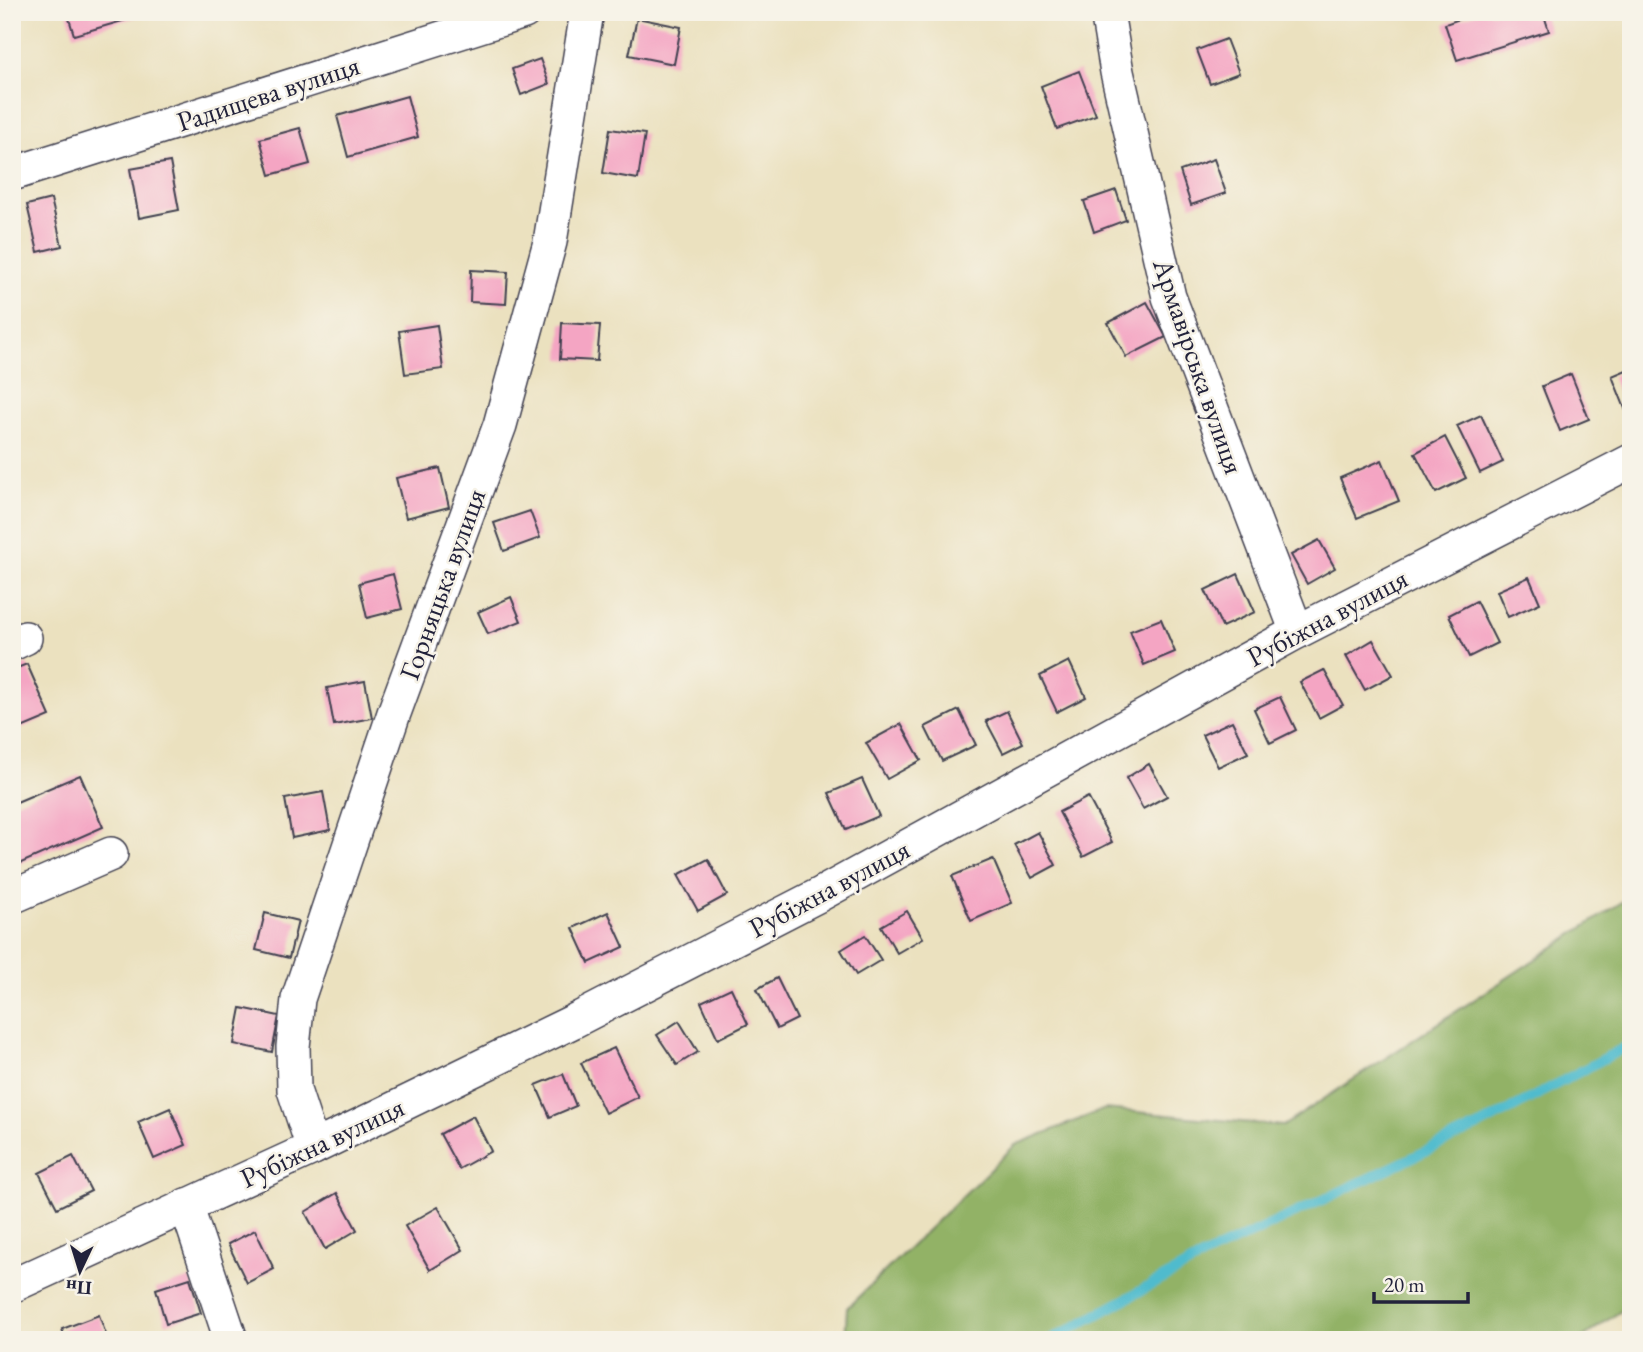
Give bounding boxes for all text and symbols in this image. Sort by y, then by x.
street label: Радищева вулиця [172,47,364,139]
street label: Армавірська вулиця [1145,253,1253,478]
street label: Горняцька вулиця [391,484,493,684]
street label: Рубіжна вулиця [1240,560,1414,674]
street label: Рубіжна вулиця [742,831,916,945]
street label: Рубіжна вулиця [234,1088,410,1196]
north arrow [46,1236,116,1306]
scale bar [1374,1261,1468,1305]
text: 20 m [1384,1271,1425,1298]
text: Пн [65,1274,93,1301]

